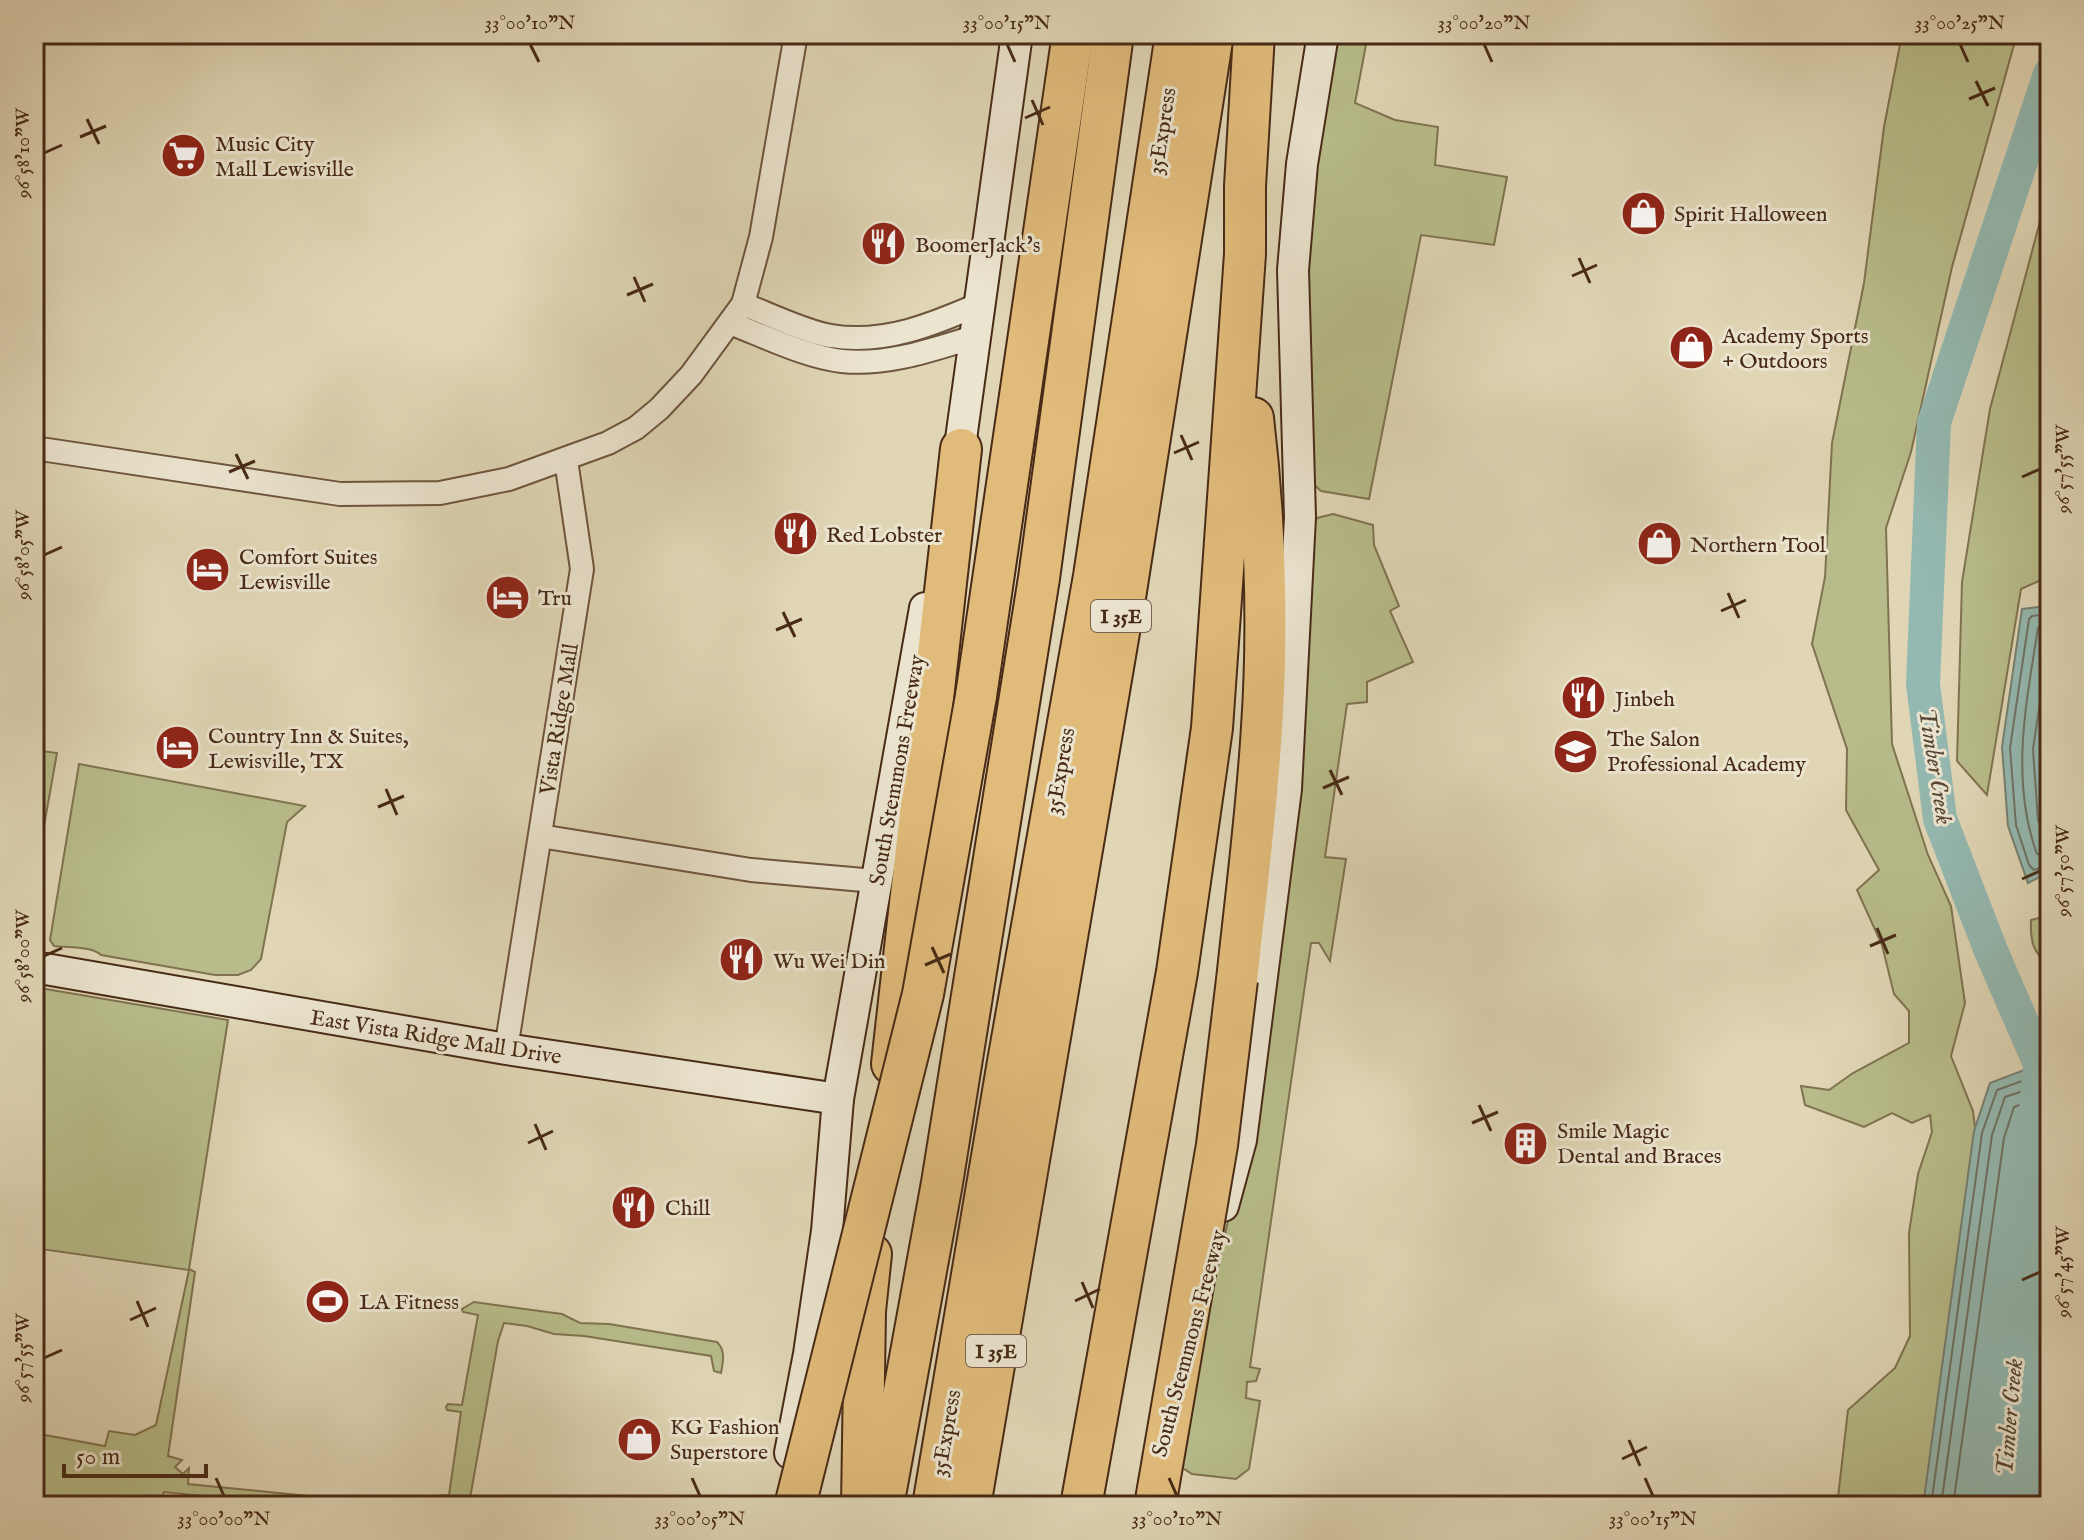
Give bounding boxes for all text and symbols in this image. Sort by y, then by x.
text: 33°00'10"N [485,11,575,36]
text: 33°00'15"N [963,11,1051,36]
text: 33°00'20"N [1438,11,1530,36]
text: 33°00'25"N [1915,11,2005,36]
street label: 35Express [1142,86,1184,177]
text: 96°58'10"W [11,107,36,199]
place label: Music City Mall Lewisville [215,131,354,184]
supermarket icon: Music City Mall Lewisville [160,132,208,180]
shop icon: Spirit Halloween [1619,189,1667,237]
place label: Spirit Halloween [1674,201,1828,229]
restaurant icon: BoomerJack's [860,220,908,268]
place label: BoomerJack's [915,232,1040,260]
place label: Academy Sports + Outdoors [1721,323,1868,376]
shop icon: Academy Sports + Outdoors [1667,324,1715,372]
text: 96°57'55"W [2051,424,2076,515]
text: 96°58'05"W [11,509,36,601]
restaurant icon: Red Lobster [771,510,819,558]
shop icon: Northern Tool [1635,520,1683,568]
place label: Red Lobster [826,522,942,550]
place label: Northern Tool [1690,532,1826,560]
place label: Comfort Suites Lewisville [239,544,378,597]
hotel icon: Comfort Suites Lewisville [184,545,232,593]
hotel icon: Tru [483,573,531,621]
place label: Tru [538,585,572,613]
road number: I 35E [1091,600,1151,632]
street label: Vista Ridge Mall [534,642,586,798]
street label: South Stemmons Freeway [864,653,932,888]
restaurant icon: Jinbeh [1560,674,1608,722]
place label: Jinbeh [1612,686,1675,714]
water label: Timber Creek [1910,706,1959,827]
place label: Country Inn & Suites, Lewisville, TX [208,723,409,776]
hotel icon: Country Inn & Suites, Lewisville, TX [153,724,201,772]
street label: 35Express [1040,726,1082,817]
place label: The Salon Professional Academy [1607,726,1806,779]
school or university icon: The Salon Professional Academy [1552,727,1600,775]
text: 96°57'50"W [2051,824,2076,918]
text: 96°58'00"W [11,909,36,1003]
restaurant icon: Wu Wei Din [718,936,766,984]
place label: Wu Wei Din [773,948,886,976]
street label: East Vista Ridge Mall Drive [308,1004,563,1072]
place label: Smile Magic Dental and Braces [1557,1118,1721,1171]
building icon: Smile Magic Dental and Braces [1502,1119,1550,1167]
restaurant icon: Chill [610,1183,658,1231]
place label: Chill [665,1195,710,1223]
text: 96°57'45"W [2051,1225,2076,1319]
street label: South Stemmons Freeway [1146,1227,1234,1460]
sports icon: LA Fitness [304,1277,352,1325]
place label: LA Fitness [359,1289,459,1317]
text: 96°57'55"W [11,1313,36,1404]
road number: I 35E [966,1335,1026,1367]
water label: Timber Creek [1990,1357,2031,1477]
street label: 35Express [926,1388,968,1479]
place label: KG Fashion Superstore [670,1414,780,1467]
shop icon: KG Fashion Superstore [615,1415,663,1463]
scale bar [64,1428,206,1478]
text: 50 m [76,1442,120,1473]
text: 33°00'00"N [177,1507,271,1532]
text: 33°00'05"N [655,1507,745,1532]
text: 33°00'10"N [1132,1507,1222,1532]
text: 33°00'15"N [1609,1507,1697,1532]

